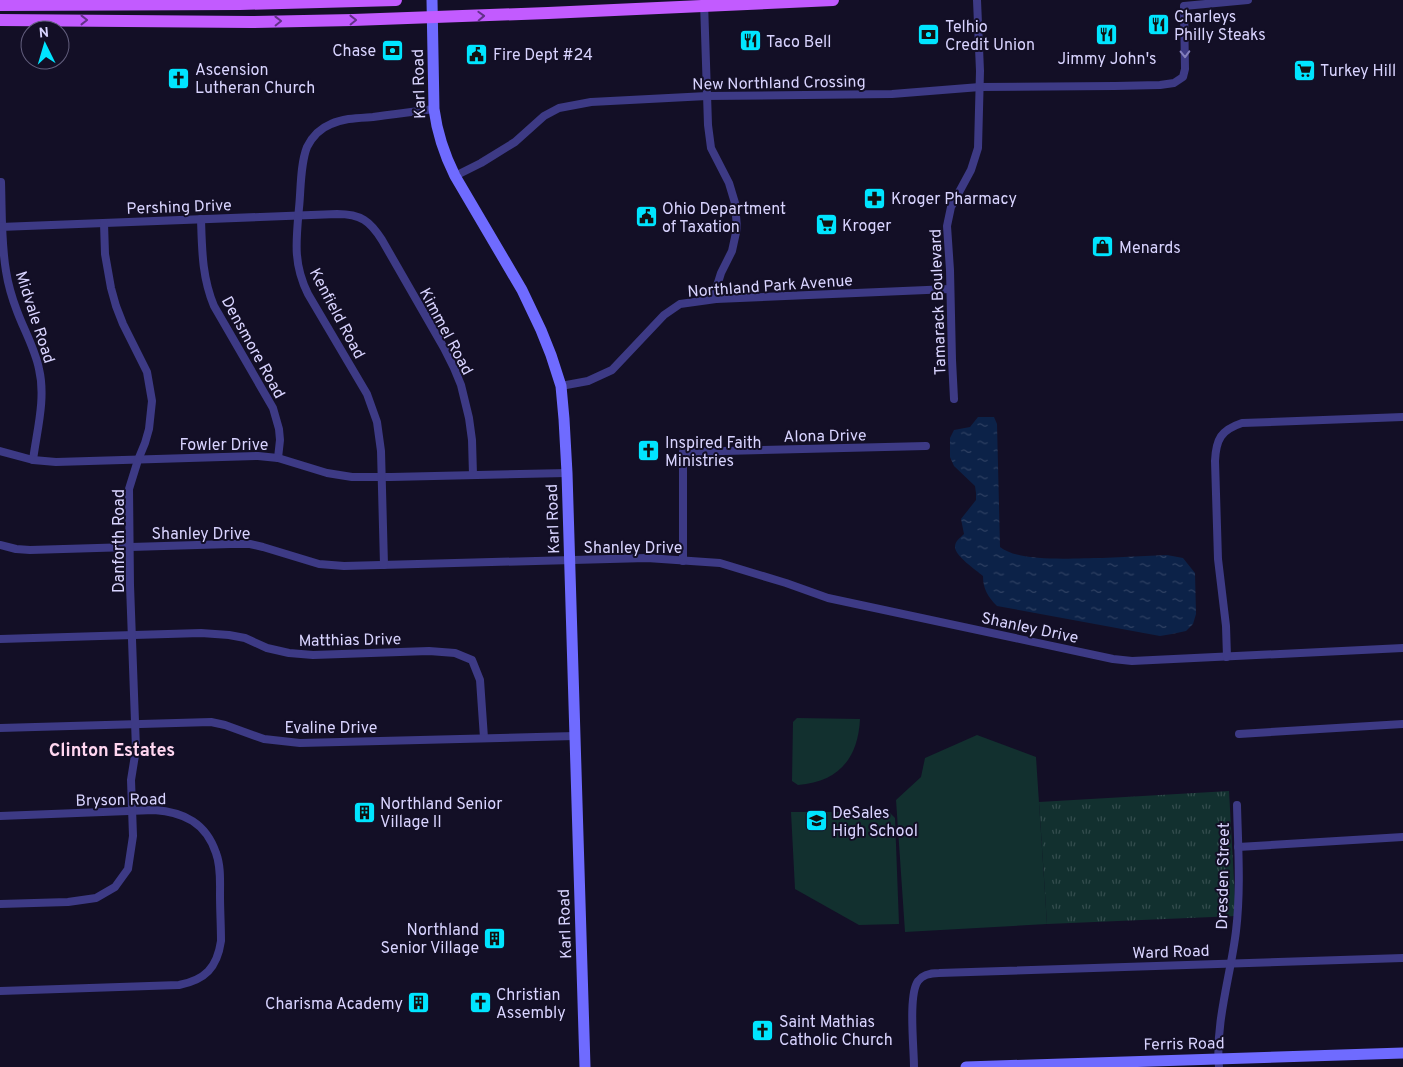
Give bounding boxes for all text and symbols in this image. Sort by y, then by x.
place label: Charleys Philly Steaks [1174,8,1266,46]
one-way arrow [478,11,485,21]
restaurant icon: Charleys Philly Steaks [1146,13,1170,37]
one-way arrow [80,15,88,25]
one-way arrow [350,15,357,25]
one-way arrow [274,16,282,26]
place label: Telhio Credit Union [945,18,1035,56]
north arrow [20,20,70,70]
restaurant icon: Jimmy John's [1095,22,1119,46]
bank icon: Telhio Credit Union [917,23,941,47]
text: N [38,25,50,42]
restaurant icon: Taco Bell [738,29,762,53]
place label: Taco Bell [766,33,831,53]
bank icon: Chase [380,38,404,62]
place label: Chase [332,42,376,62]
public building icon: Fire Dept #24 [465,42,489,66]
place label: Fire Dept #24 [493,46,593,66]
street label: Karl Road [409,49,431,119]
place label: Jimmy John's [1057,50,1157,70]
one-way arrow [1179,51,1190,59]
supermarket icon: Turkey Hill [1292,58,1316,82]
place label: Ascension Lutheran Church [195,61,315,99]
place label: Turkey Hill [1320,62,1396,82]
church icon: Ascension Lutheran Church [167,66,191,90]
street label: New Northland Crossing [692,72,866,96]
pharmacy icon: Kroger Pharmacy [863,186,887,210]
place label: Kroger Pharmacy [891,190,1017,210]
street label: Pershing Drive [126,196,232,220]
place label: Ohio Department of Taxation [662,200,786,238]
public building icon: Ohio Department of Taxation [634,205,658,229]
supermarket icon: Kroger [814,213,838,237]
place label: Kroger [842,217,892,237]
street label: Tamarack Boulevard [926,228,952,375]
shop icon: Menards [1091,235,1115,259]
place label: Menards [1119,239,1181,259]
street label: Kenfield Road [304,265,369,363]
street label: Midvale Road [10,269,58,366]
street label: Northland Park Avenue [687,271,854,303]
street label: Kimmel Road [414,285,477,379]
street label: Densmore Road [216,293,289,403]
street label: Alona Drive [783,426,867,448]
place label: Inspired Faith Ministries [665,434,762,472]
street label: Fowler Drive [180,436,268,456]
church icon: Inspired Faith Ministries [637,439,661,463]
street label: Karl Road [543,484,565,554]
street label: Danforth Road [110,489,130,593]
street label: Shanley Drive [152,525,250,545]
street label: Shanley Drive [584,539,682,559]
street label: Shanley Drive [979,609,1080,649]
street label: Matthias Drive [298,630,402,652]
street label: Evaline Drive [285,719,377,739]
district label: Clinton Estates [49,740,175,763]
street label: Bryson Road [75,790,167,812]
place label: Northland Senior Village II [380,795,502,833]
building icon: Northland Senior Village II [352,800,376,824]
place label: DeSales High School [832,804,918,842]
school or university icon: DeSales High School [804,809,828,833]
street label: Dresden Street [1213,822,1235,930]
street label: Karl Road [555,889,577,959]
place label: Northland Senior Village [381,921,479,959]
building icon: Northland Senior Village [483,926,507,950]
street label: Ward Road [1132,942,1210,964]
place label: Christian Assembly [496,986,566,1024]
building icon: Charisma Academy [407,991,431,1015]
church icon: Christian Assembly [468,991,492,1015]
place label: Charisma Academy [265,995,403,1015]
place label: Saint Mathias Catholic Church [779,1013,893,1051]
church icon: Saint Mathias Catholic Church [751,1018,775,1042]
street label: Ferris Road [1143,1034,1225,1056]

